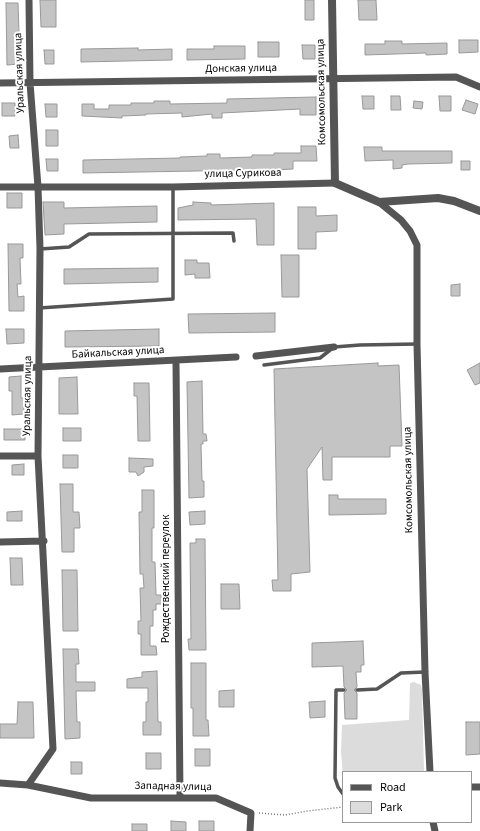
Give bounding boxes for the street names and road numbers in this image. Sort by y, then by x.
street label: Уральская улица [12,32,28,114]
street label: Комсомольская улица [314,39,330,145]
street label: Донская улица [205,62,277,76]
street label: улица Сурикова [204,167,282,181]
street label: Байкальская улица [71,344,165,362]
street label: Уральская улица [21,356,35,436]
street label: Комсомольская улица [401,427,417,533]
street label: Рождественский переулок [160,515,174,643]
street label: Западная улица [134,780,212,794]

